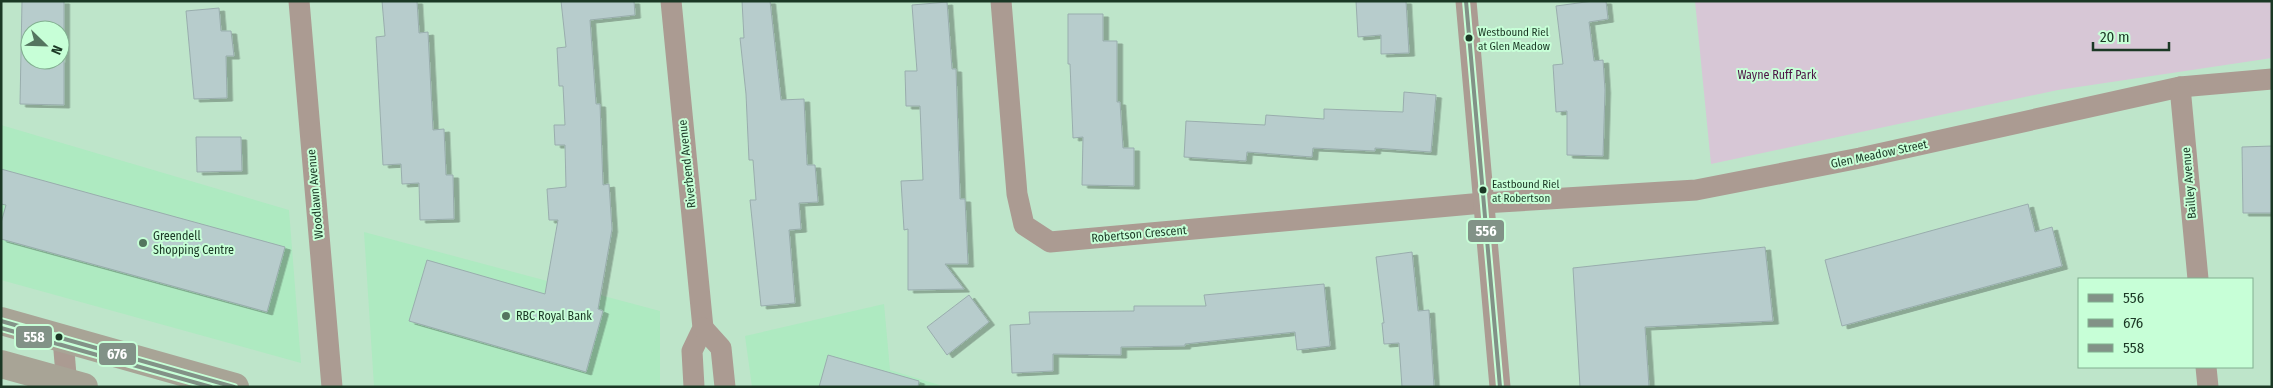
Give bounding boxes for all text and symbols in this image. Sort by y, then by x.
north arrow [20,20,70,70]
scale bar [2093,20,2169,52]
place label: Westbound Riel at Glen Meadow [1478,26,1550,53]
text: 20 m [2100,28,2130,46]
marker: Westbound Riel at Glen Meadow [1464,33,1474,43]
text: N [47,43,66,57]
park label: Wayne Ruff Park [1737,68,1817,82]
street label: Riverbend Avenue [675,119,699,209]
street label: Glen Meadow Street [1830,137,1929,171]
street label: Bailley Avenue [2179,147,2199,219]
street label: Woodlawn Avenue [304,149,326,239]
place label: Eastbound Riel at Robertson [1492,178,1560,205]
marker: Eastbound Riel at Robertson [1478,185,1488,195]
line badge: 556 [1467,219,1505,243]
street label: Robertson Crescent [1091,223,1187,245]
text: 556 [1476,223,1497,240]
place label: Greendell Shopping Centre [153,229,234,257]
marker: Greendell Shopping Centre [137,237,149,249]
legend [2078,278,2253,368]
text: 556 [2123,289,2144,307]
place label: RBC Royal Bank [516,309,592,323]
marker: RBC Royal Bank [500,310,512,322]
text: 676 [2123,314,2143,332]
line badge: 558 [15,325,53,349]
text: 558 [23,329,45,346]
unlabelled marker [54,332,64,342]
text: 558 [2123,339,2144,357]
line badge: 676 [98,342,137,366]
text: 676 [107,346,127,363]

